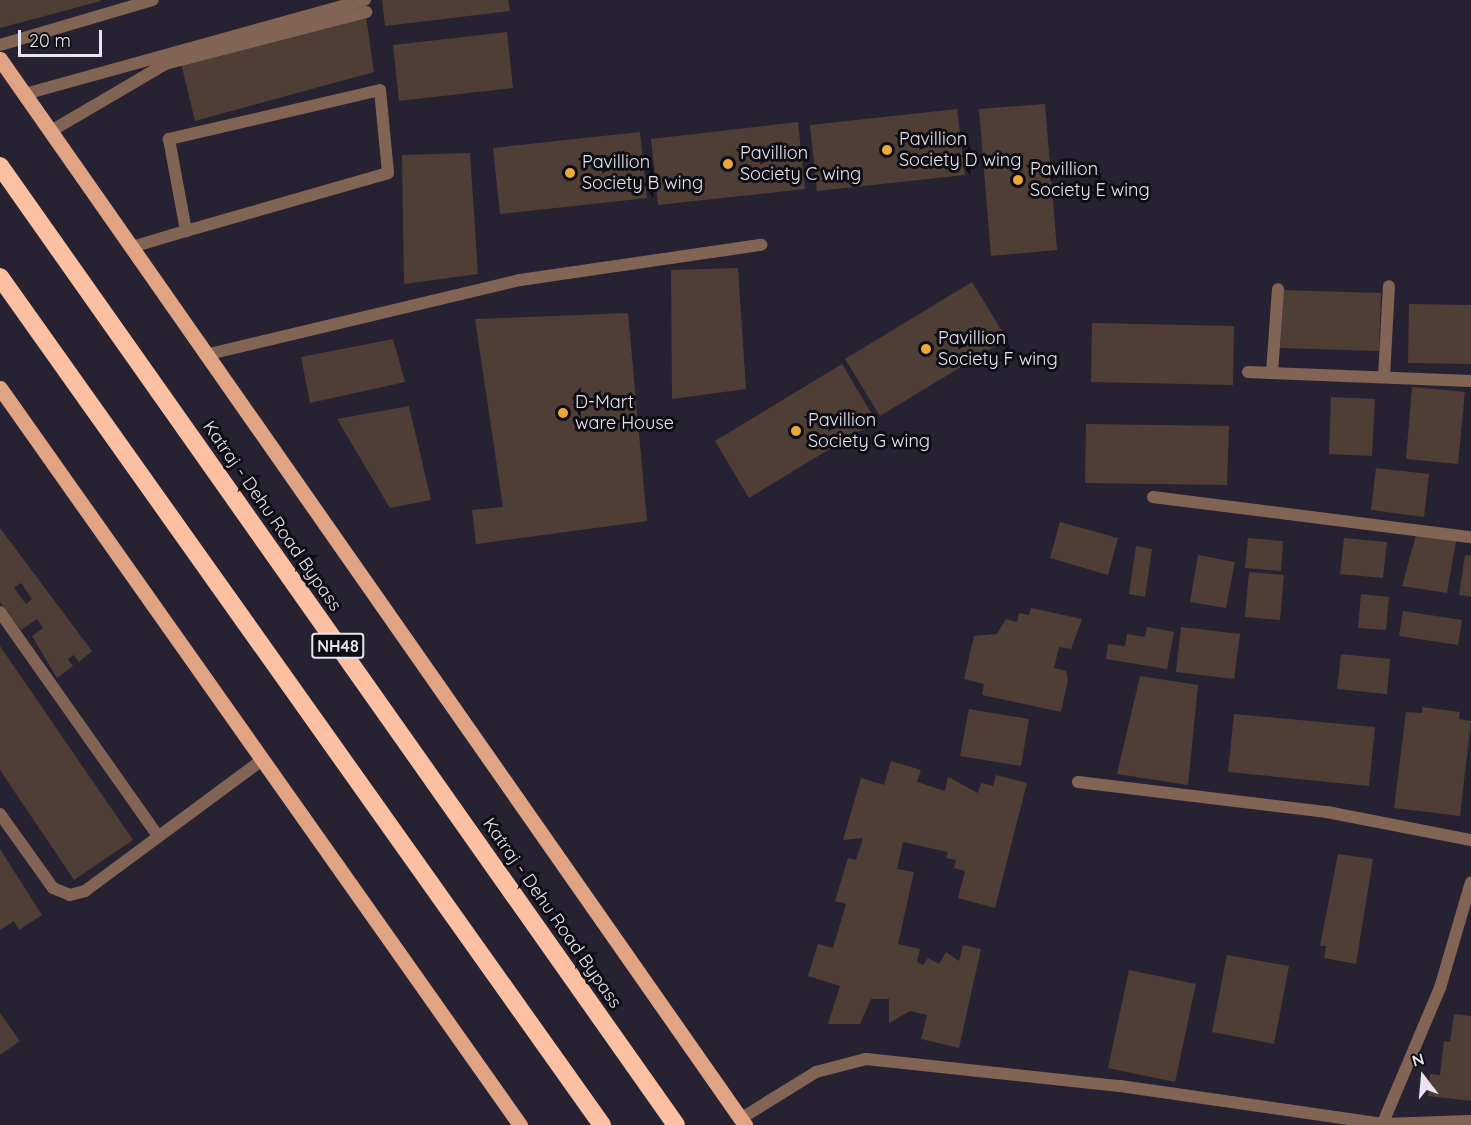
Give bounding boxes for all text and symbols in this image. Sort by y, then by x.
scale bar [21,18,105,56]
text: 20 m [29,29,71,52]
place label: Pavillion Society D wing [899,129,1021,172]
place label: Pavillion Society C wing [740,143,861,186]
marker: Pavillion Society D wing [880,143,894,157]
place label: Pavillion Society B wing [582,152,703,195]
marker: Pavillion Society C wing [721,157,735,171]
place label: Pavillion Society E wing [1030,159,1150,201]
marker: Pavillion Society B wing [563,166,577,180]
marker: Pavillion Society E wing [1011,173,1025,187]
place label: Pavillion Society F wing [938,328,1058,370]
marker: Pavillion Society F wing [919,342,933,356]
place label: D-Mart ware House [575,392,674,434]
marker: D-Mart ware House [556,406,570,420]
place label: Pavillion Society G wing [808,410,930,452]
street label: Katraj - Dehu Road Bypass [198,417,346,615]
marker: Pavillion Society G wing [789,424,803,438]
road number: NH48 [311,633,365,659]
street label: Katraj - Dehu Road Bypass [478,814,626,1012]
north arrow [1393,1047,1453,1107]
text: N [1410,1048,1426,1071]

